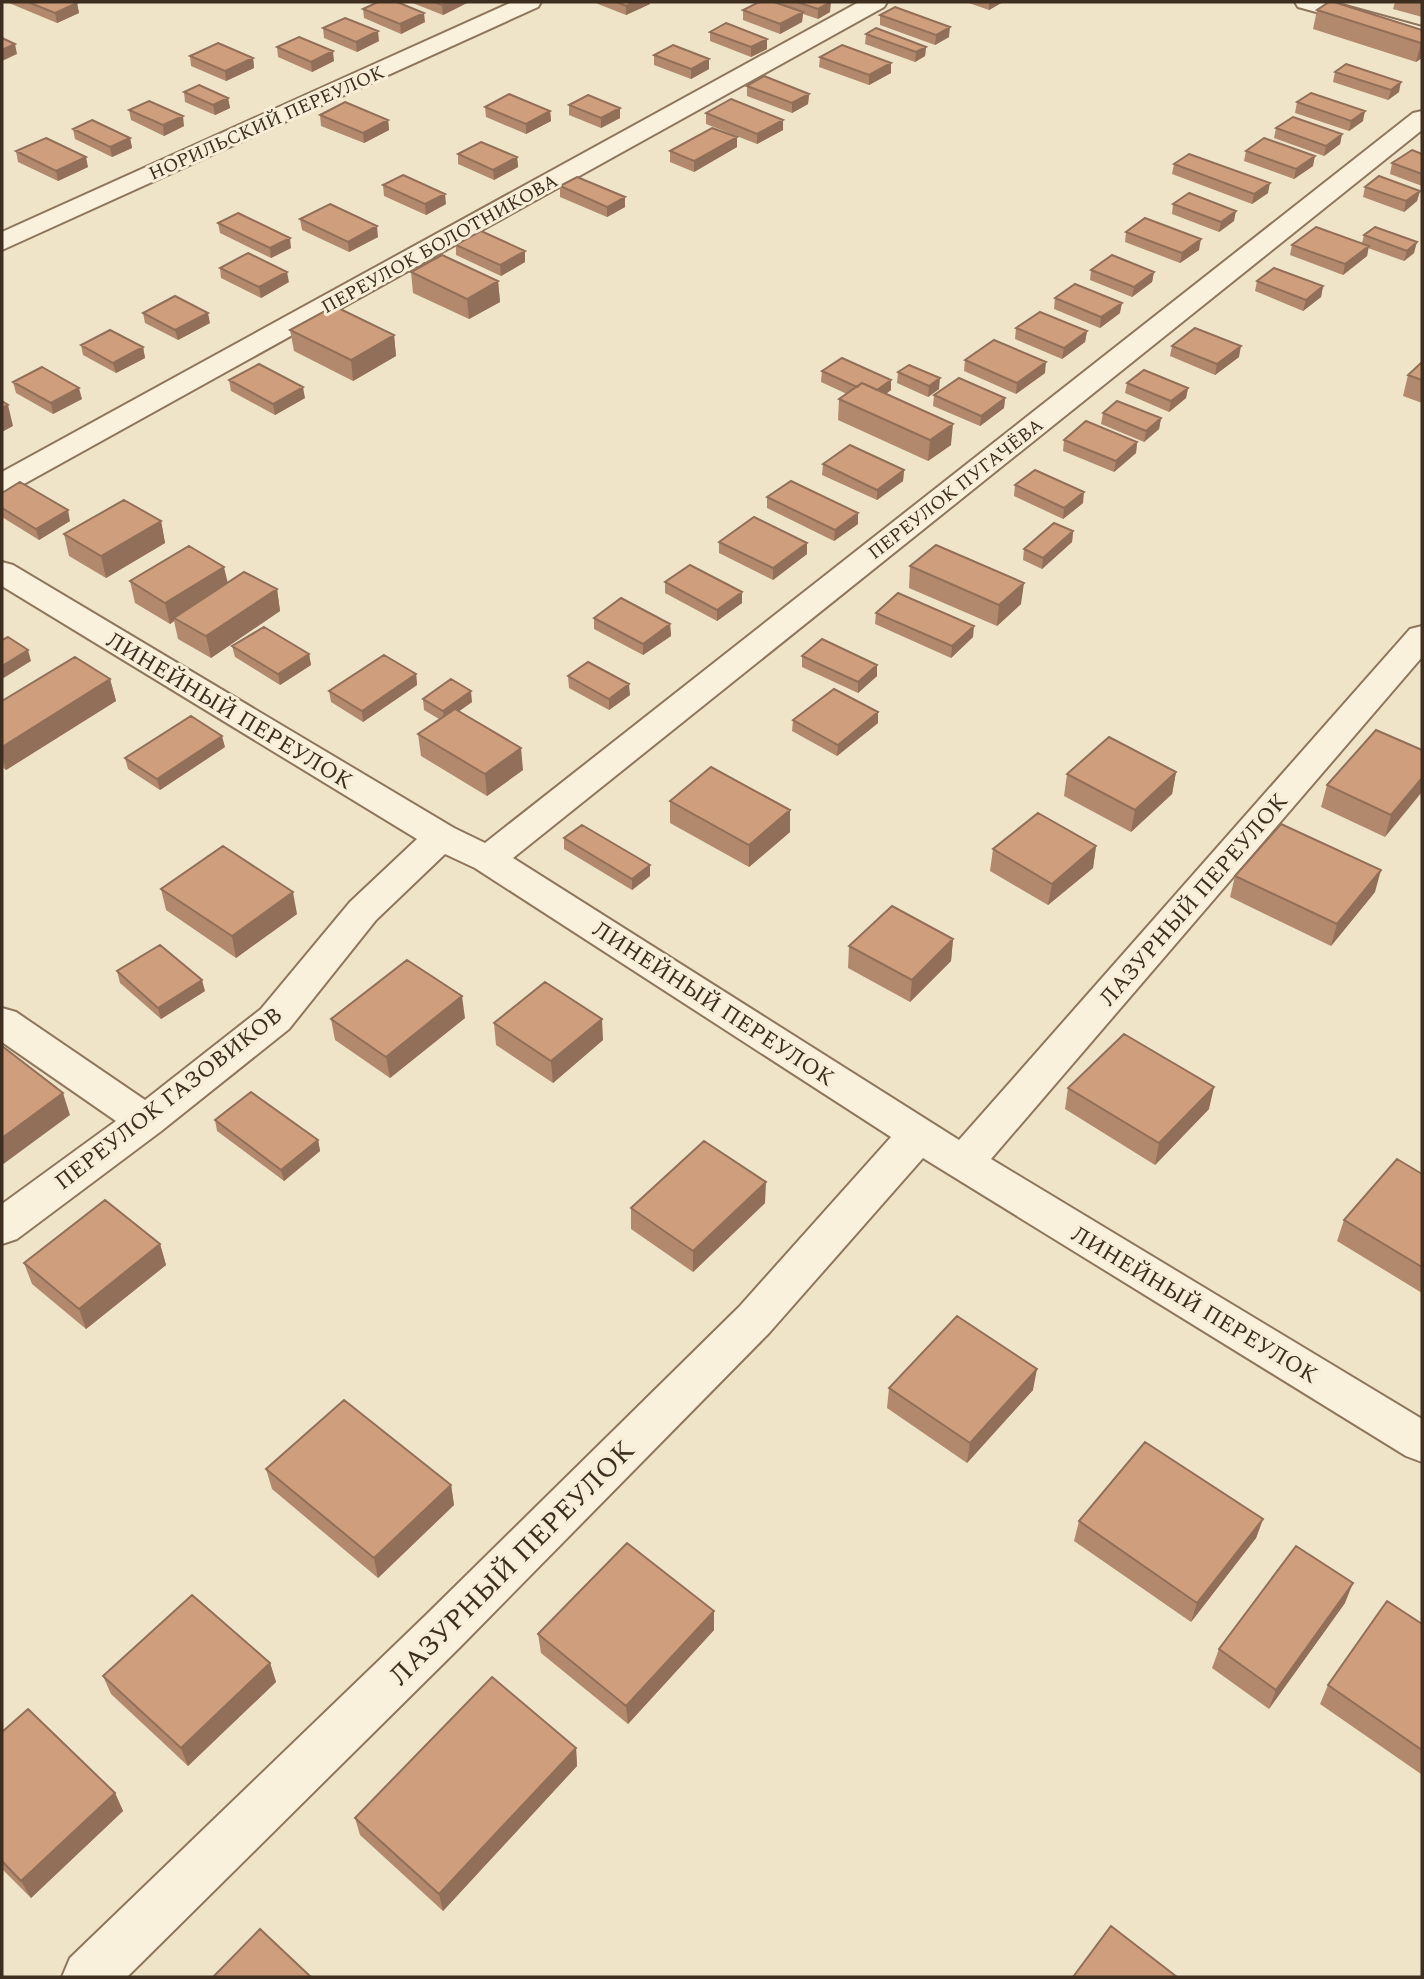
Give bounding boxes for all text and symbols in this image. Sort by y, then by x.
street label: НОРИЛЬСКИЙ ПЕРЕУЛОК [144,58,389,189]
street label: ПЕРЕУЛОК БОЛОТНИКОВА [316,167,563,322]
street label: ПЕРЕУЛОК ПУГАЧЁВА [862,411,1050,567]
street label: ЛИНЕЙНЫЙ ПЕРЕУЛОК [99,623,360,799]
street label: ЛАЗУРНЫЙ ПЕРЕУЛОК [1091,785,1297,1015]
street label: ЛИНЕЙНЫЙ ПЕРЕУЛОК [585,913,842,1096]
street label: ПЕРЕУЛОК ГАЗОВИКОВ [47,999,290,1199]
street label: ЛИНЕЙНЫЙ ПЕРЕУЛОК [1064,1217,1325,1393]
street label: ЛАЗУРНЫЙ ПЕРЕУЛОК [379,1430,645,1696]

